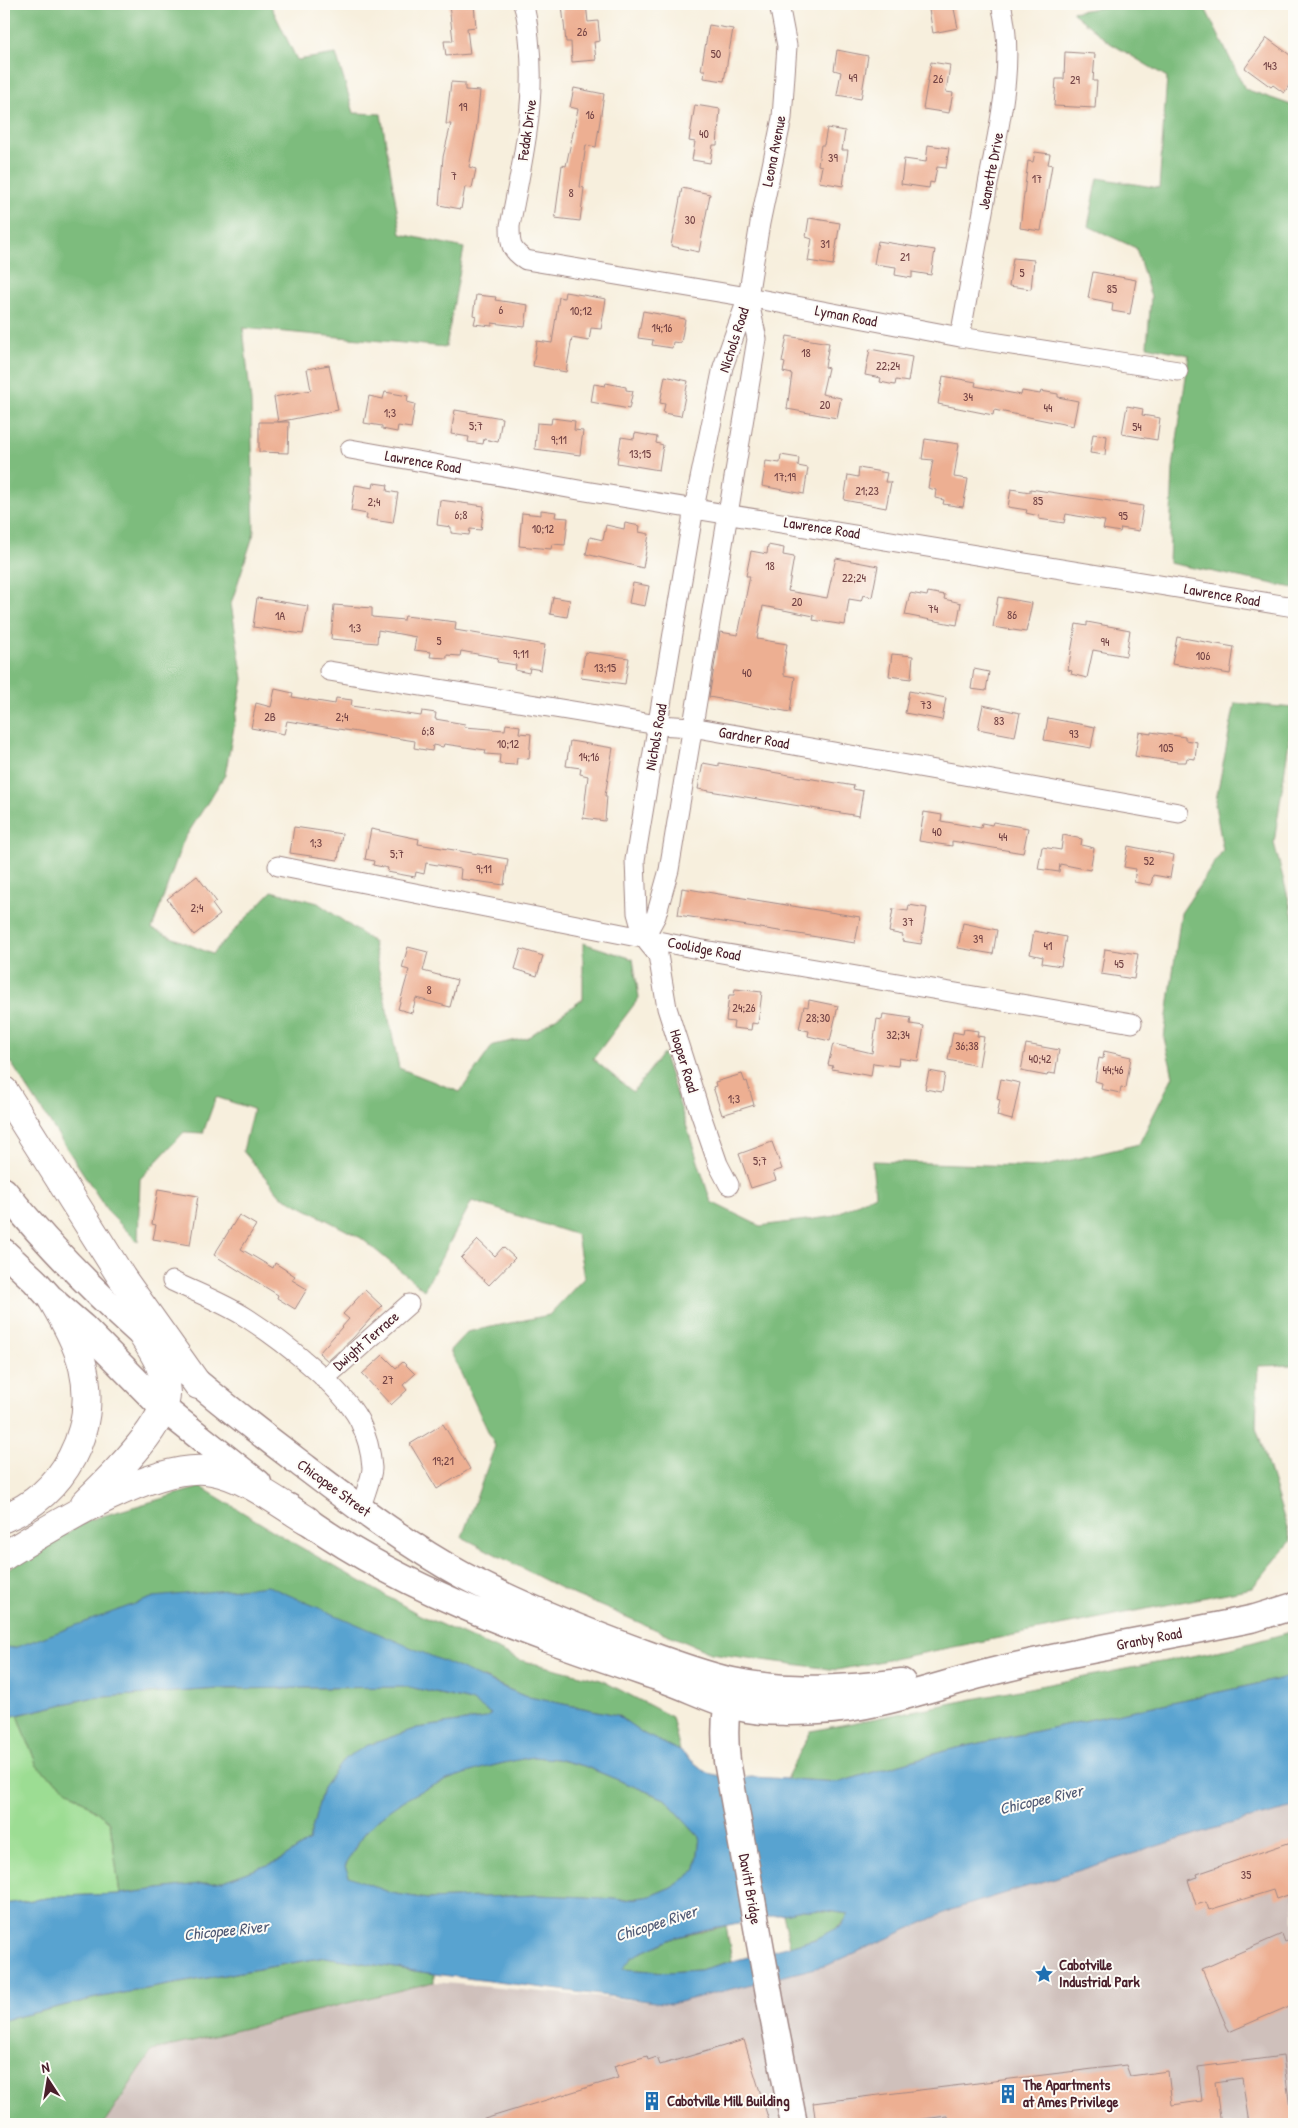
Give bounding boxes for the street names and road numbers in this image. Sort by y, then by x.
street label: Fedak Drive [512,98,541,163]
street label: Leona Avenue [756,114,791,188]
street label: Jeanette Drive [973,131,1008,211]
street label: Lyman Road [813,299,879,332]
street label: Nichols Road [713,304,754,375]
street label: Lawrence Road [383,445,463,479]
street label: Lawrence Road [783,511,862,544]
street label: Lawrence Road [1182,578,1262,612]
street label: Nichols Road [639,702,672,772]
street label: Gardner Road [717,721,791,754]
street label: Coolidge Road [666,931,743,966]
street label: Hooper Road [665,1027,704,1095]
street label: Dwight Terrace [328,1306,403,1375]
street label: Chicopee Street [293,1454,376,1522]
street label: Granby Road [1114,1622,1184,1655]
street label: Davitt Bridge [734,1852,767,1926]

